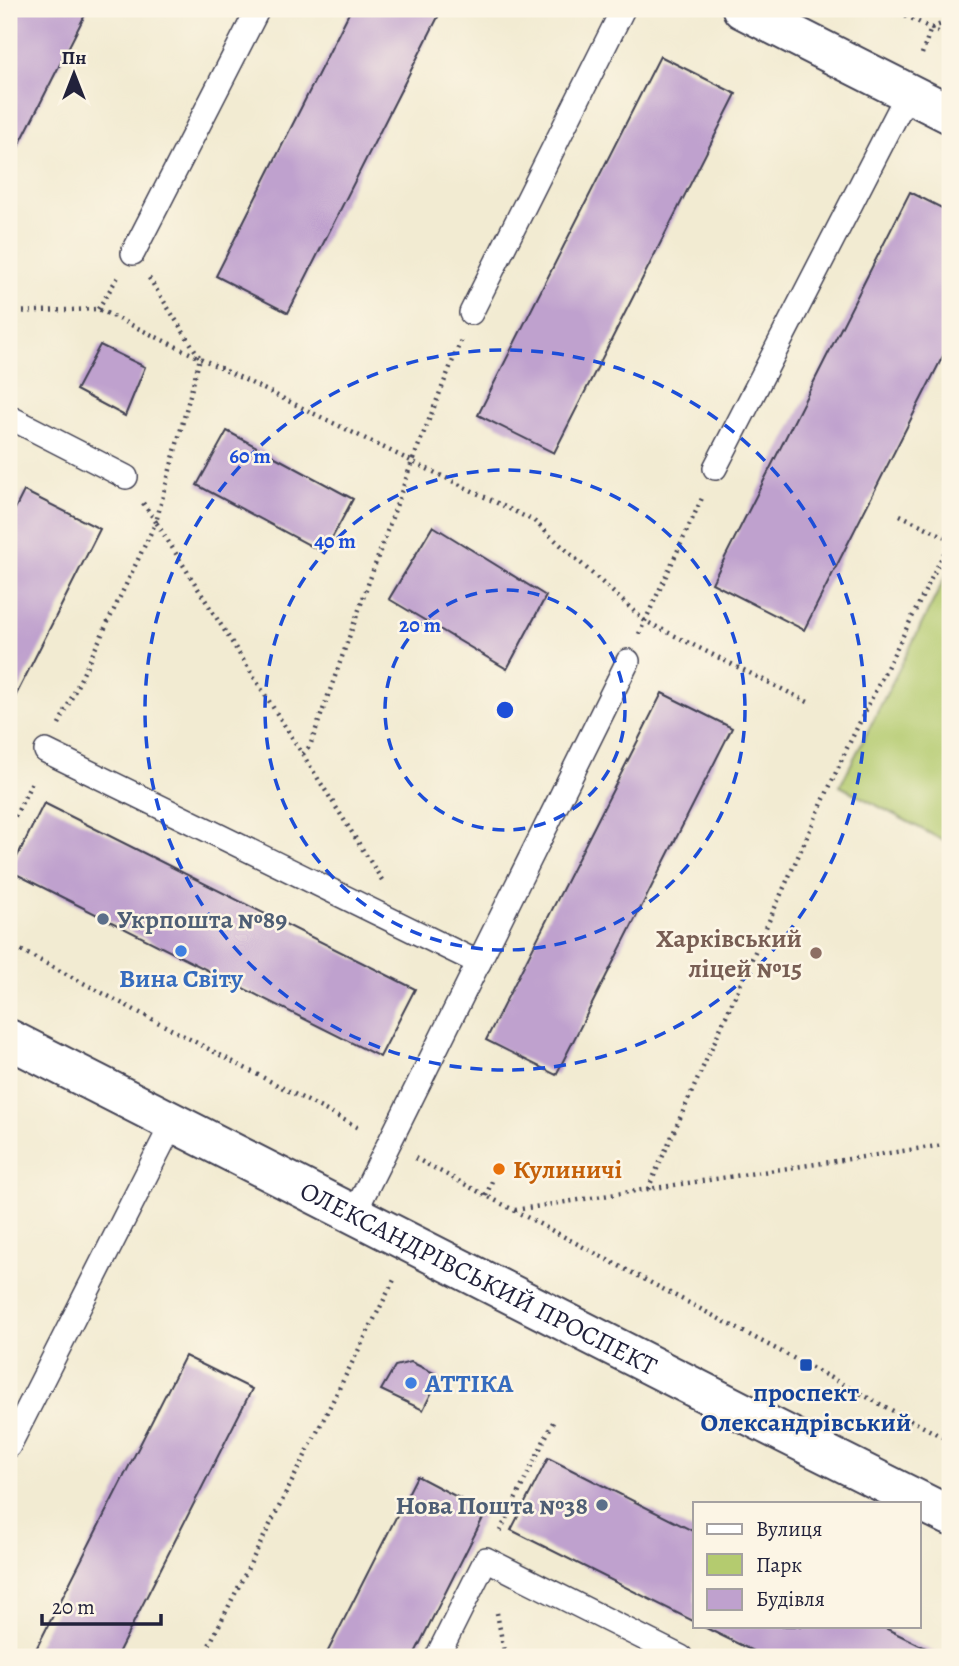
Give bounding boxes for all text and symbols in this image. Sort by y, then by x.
north arrow [38,38,108,108]
text: Пн [62,45,86,71]
text: 60 m [229,442,271,470]
text: 40 m [314,527,356,555]
text: 20 m [399,611,441,639]
centre of rings [493,698,517,722]
place label: Укрпошта №89 [117,902,287,937]
marker: Укрпошта №89 [95,911,111,927]
place label: Харківський ліцей №15 [656,921,802,986]
marker: Вина Світу [173,943,189,959]
marker: Харківський ліцей №15 [808,945,824,961]
place label: Вина Світу [119,961,244,996]
place label: Кулиничі [513,1152,622,1187]
marker: Кулиничі [491,1161,507,1177]
street label: ОЛЕКСАНДРІВСЬКИЙ ПРОСПЕКТ [294,1173,663,1384]
marker: проспект Олександрівський [798,1357,814,1373]
place label: АТТІКА [424,1366,514,1401]
marker: АТТІКА [403,1375,419,1391]
place label: проспект Олександрівський [701,1375,911,1440]
place label: Нова Пошта №38 [395,1488,588,1523]
marker: Нова Пошта №38 [594,1497,610,1513]
legend [693,1502,920,1628]
text: Вулиця [756,1515,822,1543]
text: Парк [756,1551,802,1579]
scale bar [42,1582,161,1626]
text: Будівля [756,1585,825,1613]
text: 20 m [52,1593,95,1621]

